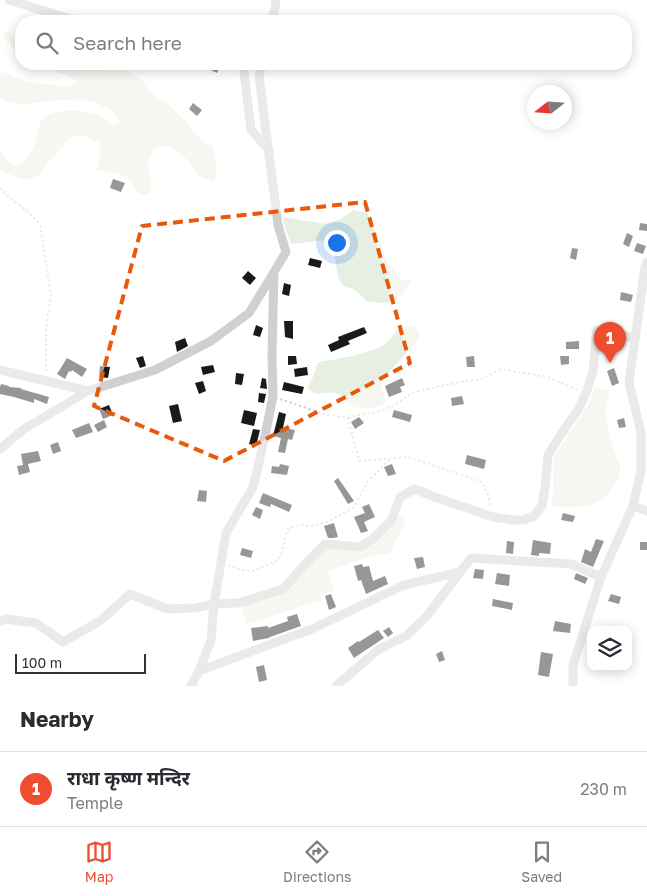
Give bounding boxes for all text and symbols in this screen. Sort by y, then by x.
search box [15,15,632,70]
icon: search [33,29,61,57]
text: Search here [73,31,182,54]
north arrow [527,85,572,130]
your location [324,230,350,256]
pin: 1 [594,322,626,363]
map controls [587,626,632,671]
button: layers [587,626,632,671]
scale bar [15,651,146,674]
text: 100 m [22,654,62,671]
text: Nearby [20,706,94,732]
text: राधा कृष्ण मन्दिर [67,766,190,789]
text: 1 [32,779,40,799]
text: 230 m [580,779,627,799]
text: Temple [67,793,123,813]
tab: Map [85,838,113,885]
tab: Directions [283,838,352,885]
tab: Saved [521,838,562,885]

